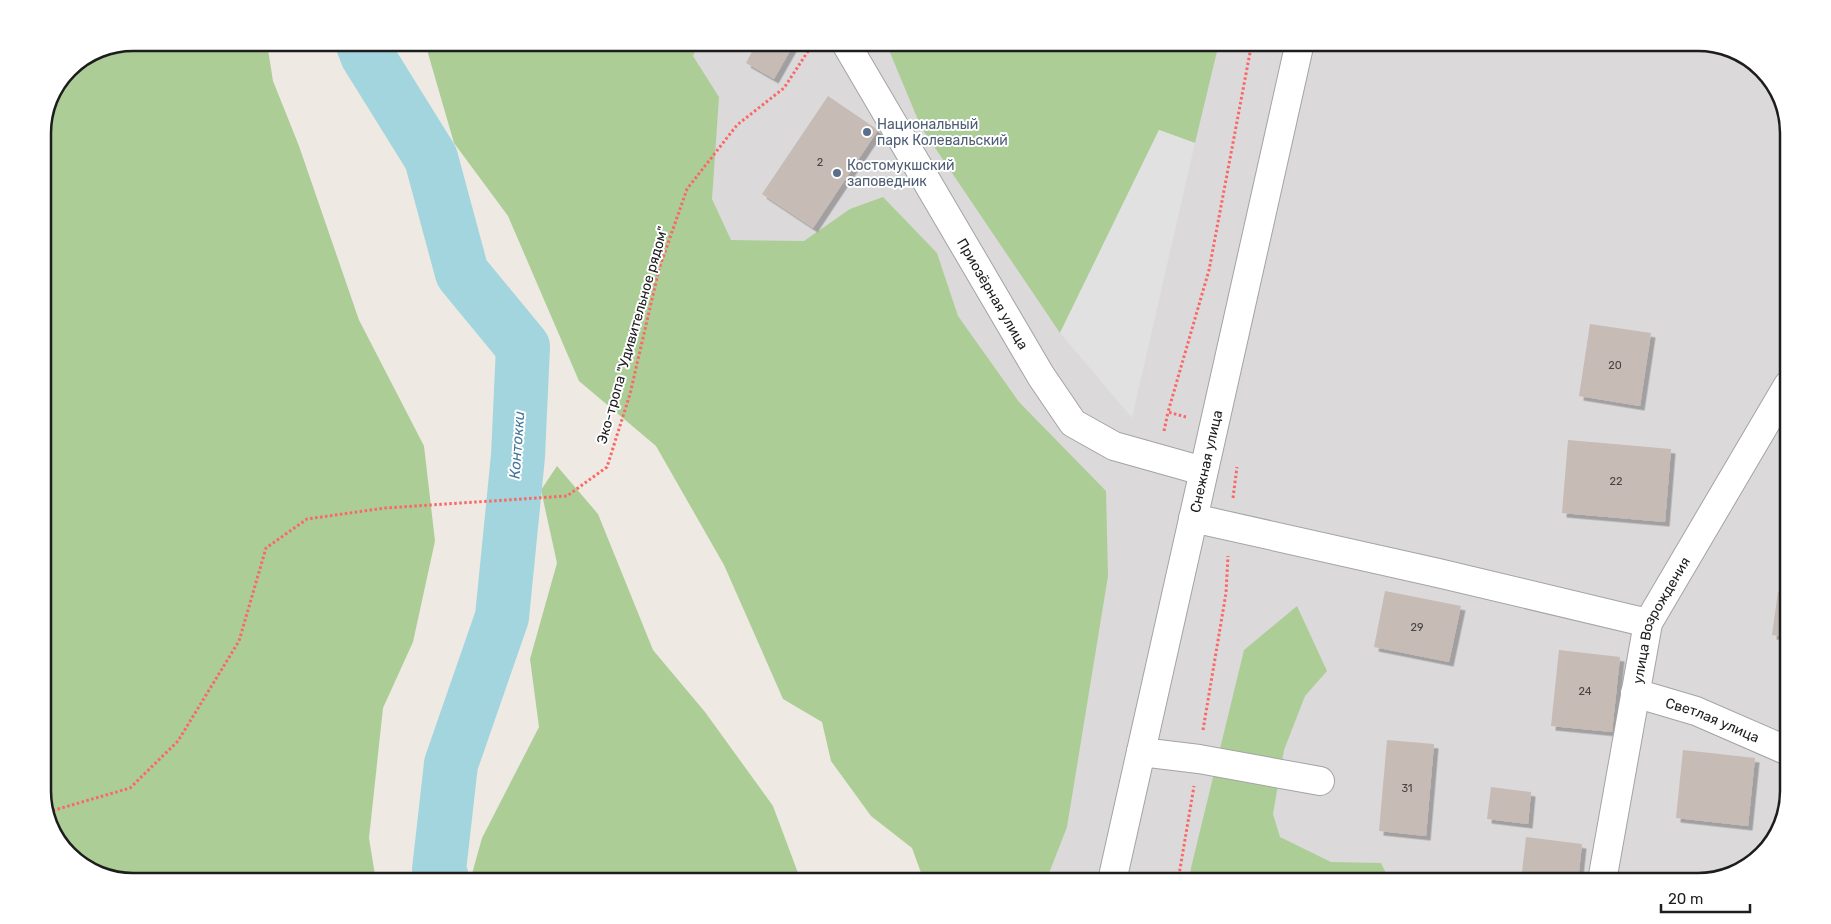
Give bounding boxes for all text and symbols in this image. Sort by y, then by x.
place label: Национальный парк Колевальский [877,116,1008,149]
marker: Национальный парк Колевальский [861,126,873,138]
house number: 2 [817,156,823,169]
place label: Костомукшский заповедник [847,157,955,190]
marker: Костомукшский заповедник [831,167,843,179]
street label: Эко-тропа "Удивительное рядом" [593,224,672,446]
street label: Приозёрная улица [953,235,1032,353]
house number: 20 [1608,359,1622,372]
street label: Снежная улица [1187,409,1226,514]
water label: Контокки [506,410,528,480]
house number: 22 [1610,475,1622,488]
street label: улица Возрождения [1629,554,1694,685]
house number: 29 [1411,621,1423,634]
house number: 24 [1578,685,1592,698]
street label: Светлая улица [1663,694,1762,746]
house number: 31 [1401,782,1413,795]
scale bar [1661,882,1750,914]
text: 20 m [1668,890,1703,908]

